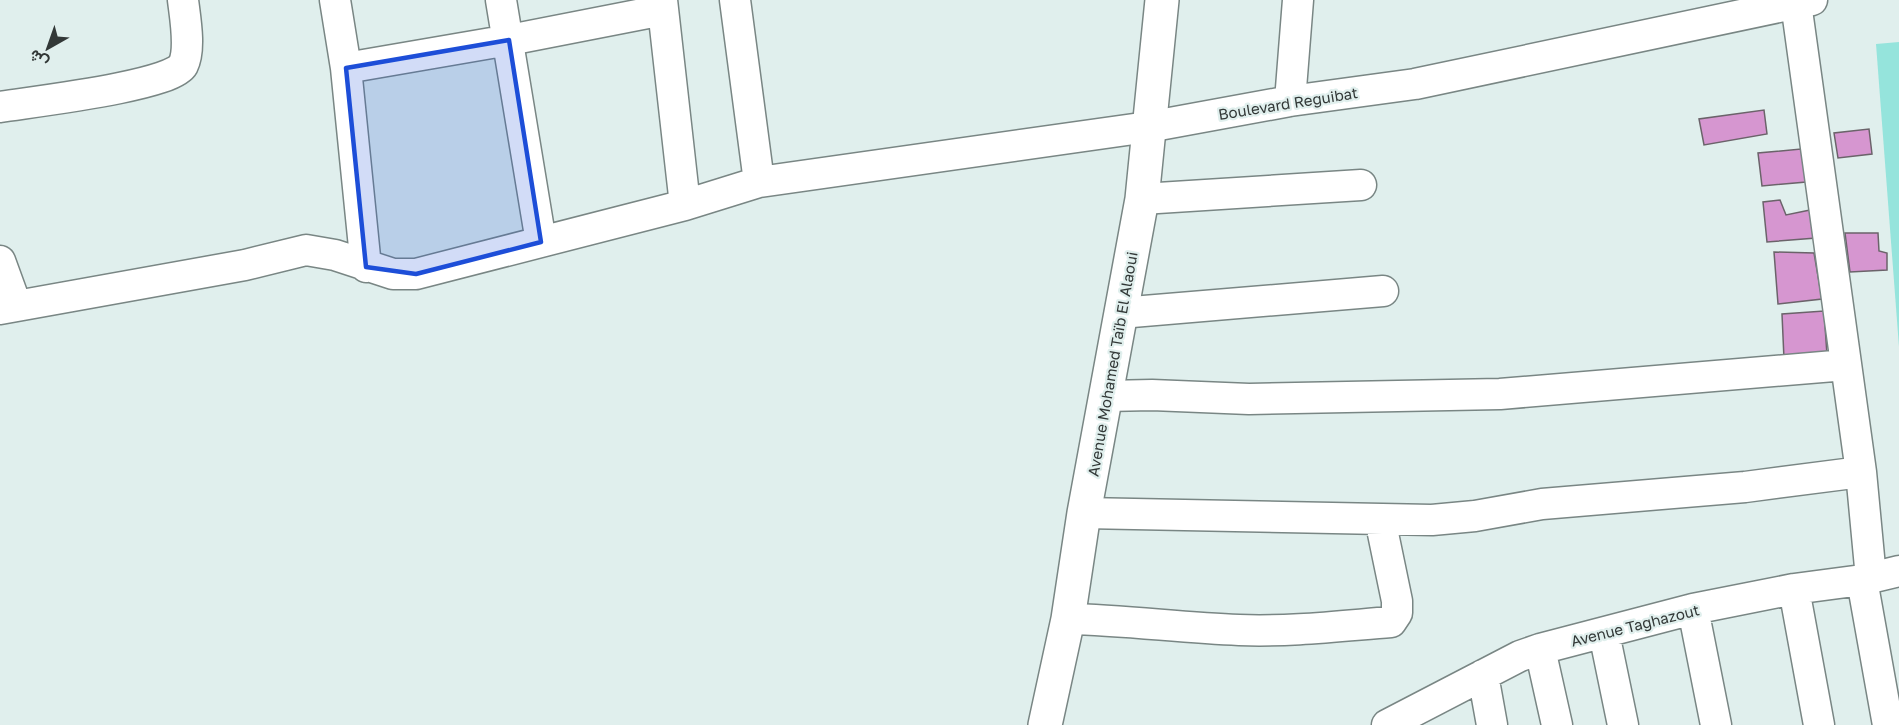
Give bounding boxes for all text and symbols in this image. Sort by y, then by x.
north arrow [18,18,78,78]
text: ش [25,46,52,73]
street label: Boulevard Reguibat [1217,83,1359,123]
street label: Avenue Mohamed Taïb El Alaoui [1083,250,1141,478]
street label: Avenue Taghazout [1569,600,1701,650]

